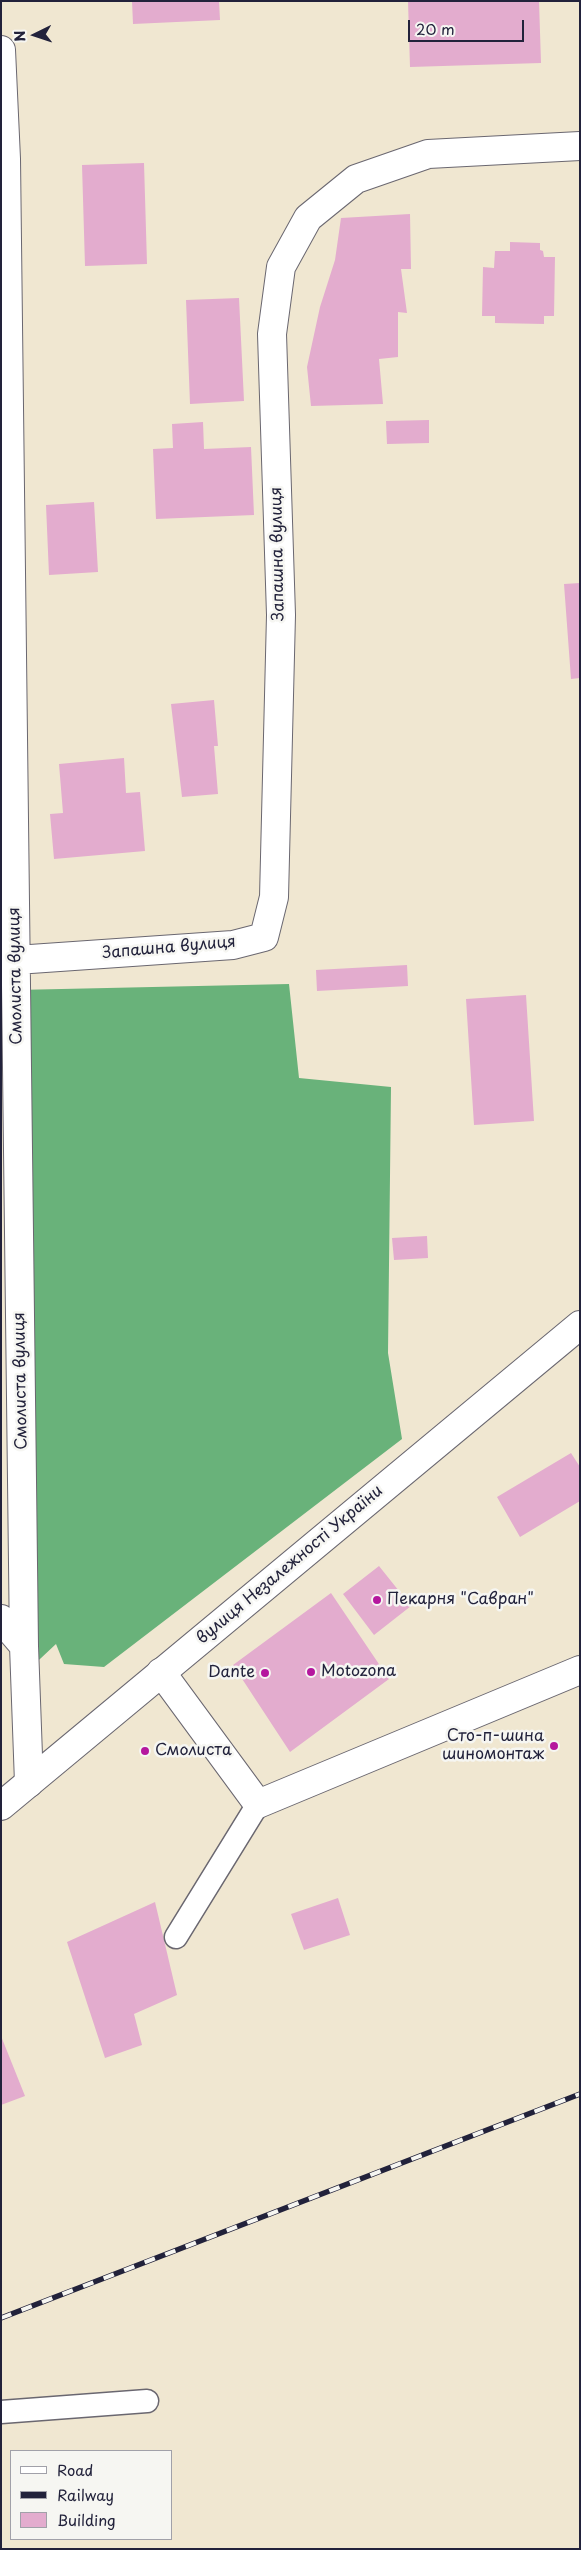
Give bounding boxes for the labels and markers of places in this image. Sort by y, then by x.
place label: Пекарня "Савран" [387,1590,534,1610]
marker: Пекарня "Савран" [371,1594,383,1606]
place label: Motozona [321,1662,396,1682]
place label: Dante [208,1663,255,1683]
marker: Motozona [305,1666,317,1678]
marker: Dante [259,1667,271,1679]
place label: Сто-п-шина шиномонтаж [442,1727,544,1765]
marker: Сто-п-шина шиномонтаж [548,1740,560,1752]
place label: Смолиста [155,1741,232,1761]
marker: Смолиста [139,1745,151,1757]

